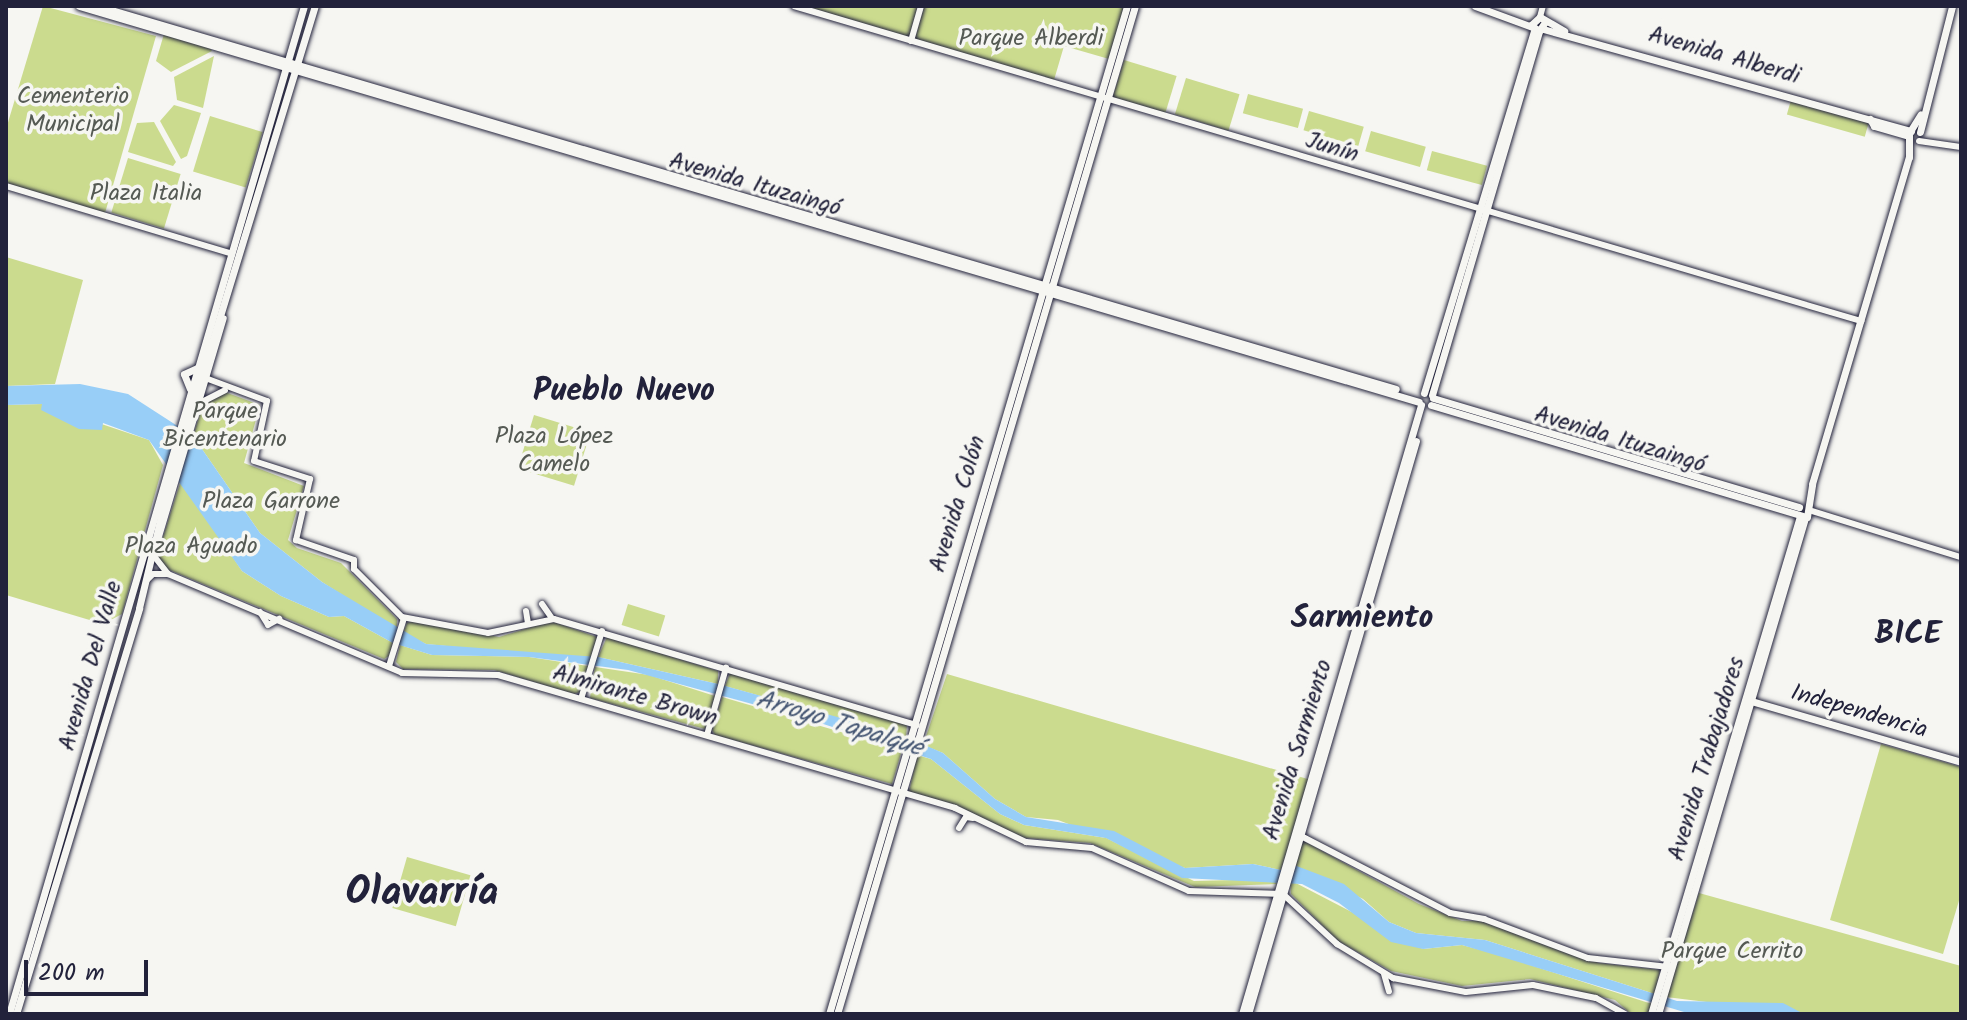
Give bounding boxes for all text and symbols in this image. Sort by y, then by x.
street label: Avenida Alberdi [1645,21,1803,91]
park label: Parque Alberdi [958,25,1104,53]
park label: Cementerio Municipal [17,83,129,139]
street label: Junín [1302,126,1362,170]
street label: Avenida Ituzaingó [666,147,844,223]
park label: Plaza Italia [90,180,202,208]
district label: Pueblo Nuevo [533,373,715,411]
park label: Parque Bicentenario [163,398,287,454]
street label: Avenida Ituzaingó [1531,400,1709,480]
park label: Plaza López Camelo [495,423,613,479]
street label: Avenida Colón [924,432,992,576]
park label: Plaza Garrone [202,488,340,516]
park label: Plaza Aguado [124,533,258,561]
street label: Avenida Del Valle [53,578,129,754]
district label: Sarmiento [1291,600,1433,638]
district label: BICE [1874,616,1942,654]
street label: Avenida Trabajadores [1662,653,1752,865]
street label: Avenida Sarmiento [1257,656,1339,844]
street label: Almirante Brown [549,659,721,733]
street label: Independencia [1787,679,1931,745]
water label: Arroyo Tapalqué [752,685,926,765]
district label: Olavarría [346,869,498,917]
park label: Parque Cerrito [1661,938,1803,966]
scale bar [28,944,152,994]
text: 200 m [38,954,105,993]

